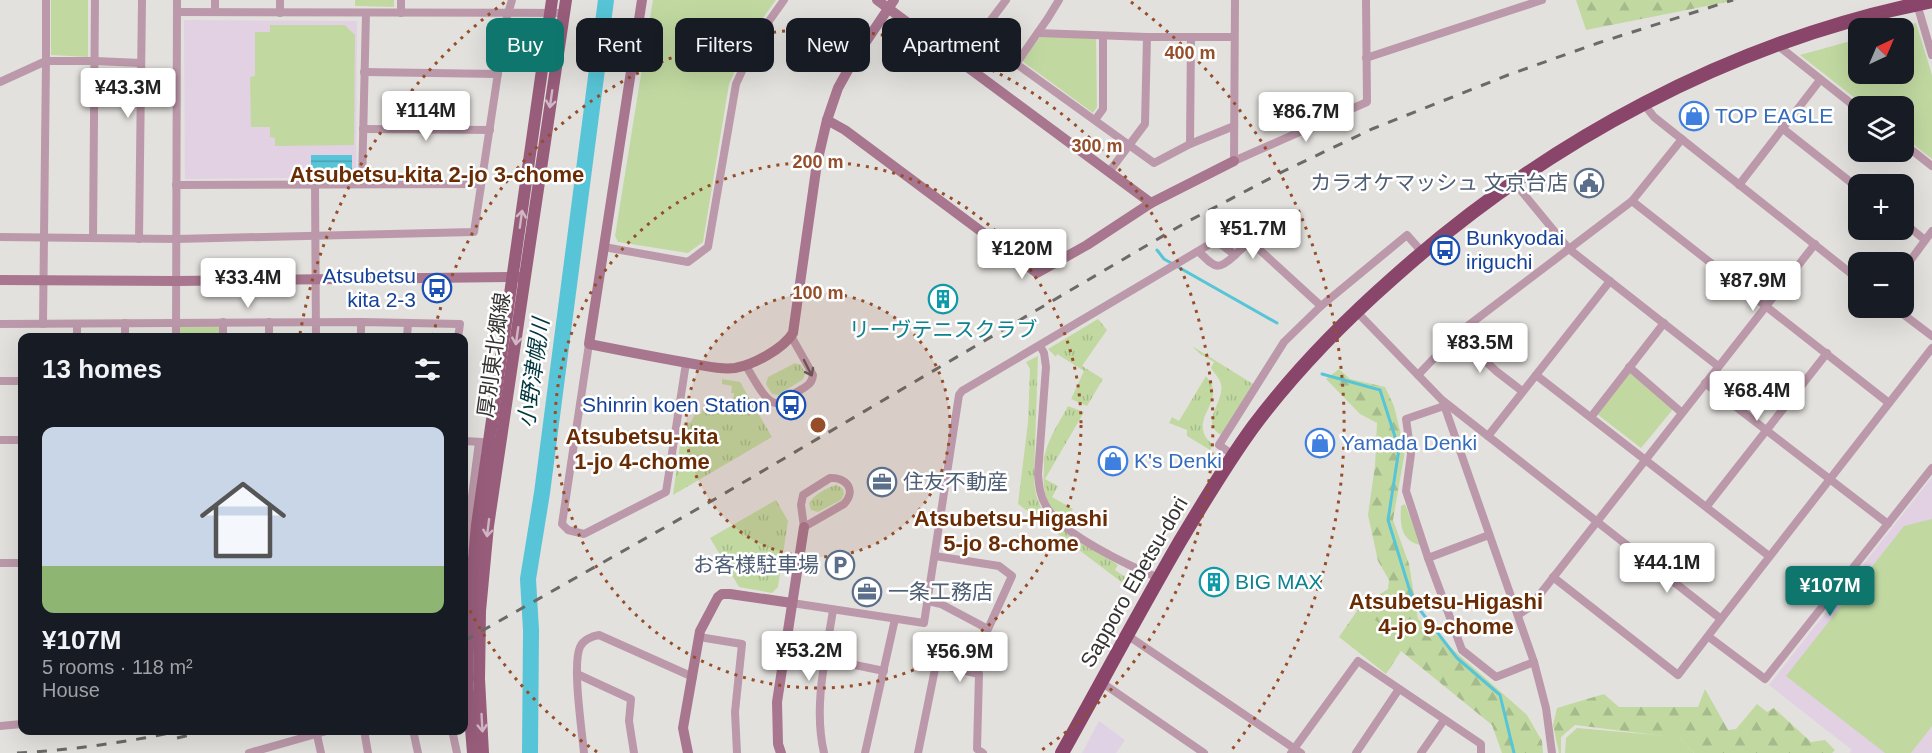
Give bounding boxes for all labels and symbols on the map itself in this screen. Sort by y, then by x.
north arrow [1848,18,1914,84]
text: 400 m [1164,43,1216,63]
pin: ¥43.3M [79,68,177,119]
one-way arrow [546,89,557,109]
pin: ¥114M [384,91,468,142]
pin: ¥86.7M [1257,92,1355,143]
shop icon: TOP EAGLE [1678,100,1710,132]
place label: TOP EAGLE [1715,104,1833,127]
text: 300 m [1071,136,1123,156]
text: 200 m [792,152,844,172]
district label: Atsubetsu-kita 2-jo 3-chome [290,162,584,187]
public building icon: カラオケマッシュ 文京台店 [1573,167,1605,199]
place label: カラオケマッシュ 文京台店 [1310,171,1568,194]
pin: ¥51.7M [1204,209,1302,260]
one-way arrow [516,210,527,230]
place label: Bunkyodai iriguchi [1466,226,1564,273]
pin: ¥120M [980,229,1064,280]
bus stop icon: Bunkyodai iriguchi [1429,234,1461,266]
pin: ¥33.4M [199,258,297,309]
pin: ¥87.9M [1704,261,1802,312]
place label: Atsubetsu kita 2-3 [323,264,416,311]
bus stop icon: Atsubetsu kita 2-3 [421,272,453,304]
text: 100 m [792,283,844,303]
building icon: リーヴテニスクラブ [927,283,959,315]
street label: 厚別東北郷線 [473,291,514,419]
water label: 小野津幌川 [513,315,554,429]
place label: リーヴテニスクラブ [849,318,1038,341]
pin: ¥83.5M [1431,323,1529,374]
one-way arrow [511,325,522,345]
one-way arrow [803,358,815,376]
pin: ¥68.4M [1708,371,1806,422]
bus stop icon: Shinrin koen Station [775,389,807,421]
place label: Shinrin koen Station [582,393,770,416]
centre of rings [808,415,828,435]
district label: Atsubetsu-kita 1-jo 4-chome [566,424,719,474]
shop icon: Yamada Denki [1304,427,1336,459]
place label: Yamada Denki [1341,431,1477,454]
shop icon: K's Denki [1097,445,1129,477]
place label: K's Denki [1134,449,1222,472]
office icon: 住友不動産 [866,466,898,498]
place label: 住友不動産 [903,470,1008,493]
street label: Sapporo Ebetsu-dori [1075,493,1192,671]
district label: Atsubetsu-Higashi 5-jo 8-chome [914,506,1108,556]
one-way arrow [482,518,493,538]
pin: ¥44.1M [1618,543,1716,594]
parking icon: お客様駐車場 [824,549,856,581]
place label: お客様駐車場 [693,553,819,576]
building icon: BIG MAX [1198,566,1230,598]
pin: ¥107M [1788,566,1872,617]
place label: BIG MAX [1235,570,1323,593]
office icon: 一条工務店 [851,576,883,608]
place label: 一条工務店 [888,580,993,603]
district label: Atsubetsu-Higashi 4-jo 9-chome [1349,589,1543,639]
pin: ¥53.2M [760,631,858,682]
pin: ¥56.9M [911,632,1009,683]
one-way arrow [476,712,487,732]

